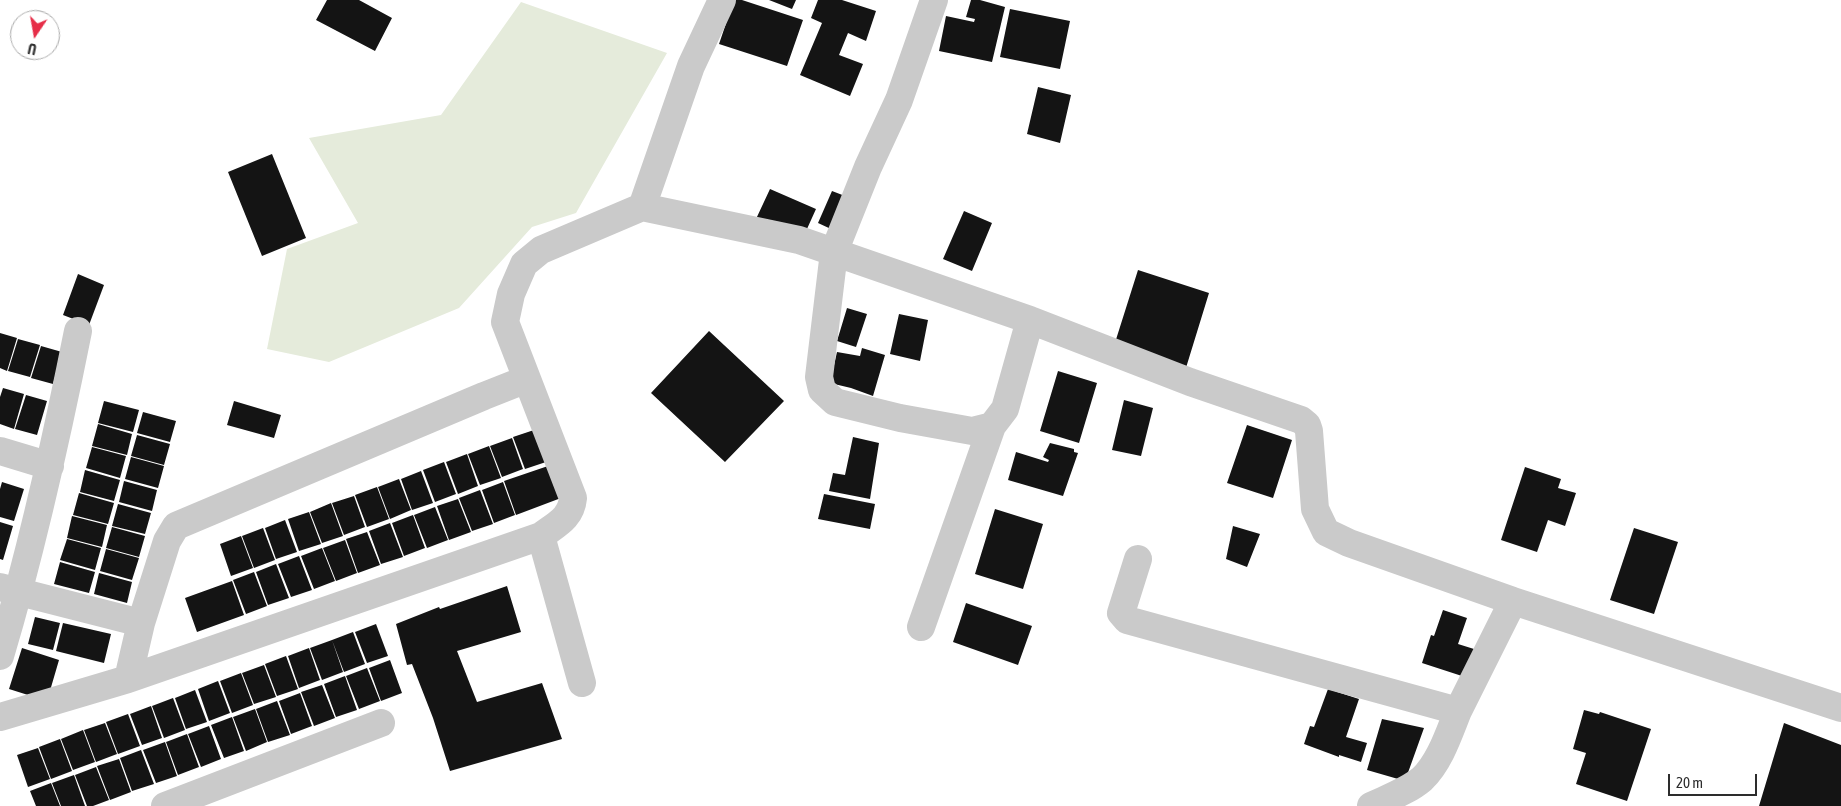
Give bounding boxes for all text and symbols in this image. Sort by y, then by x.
north arrow [10,10,60,60]
text: U [26,40,38,57]
scale bar [1671,764,1760,796]
text: 20 m [1676,774,1703,791]

